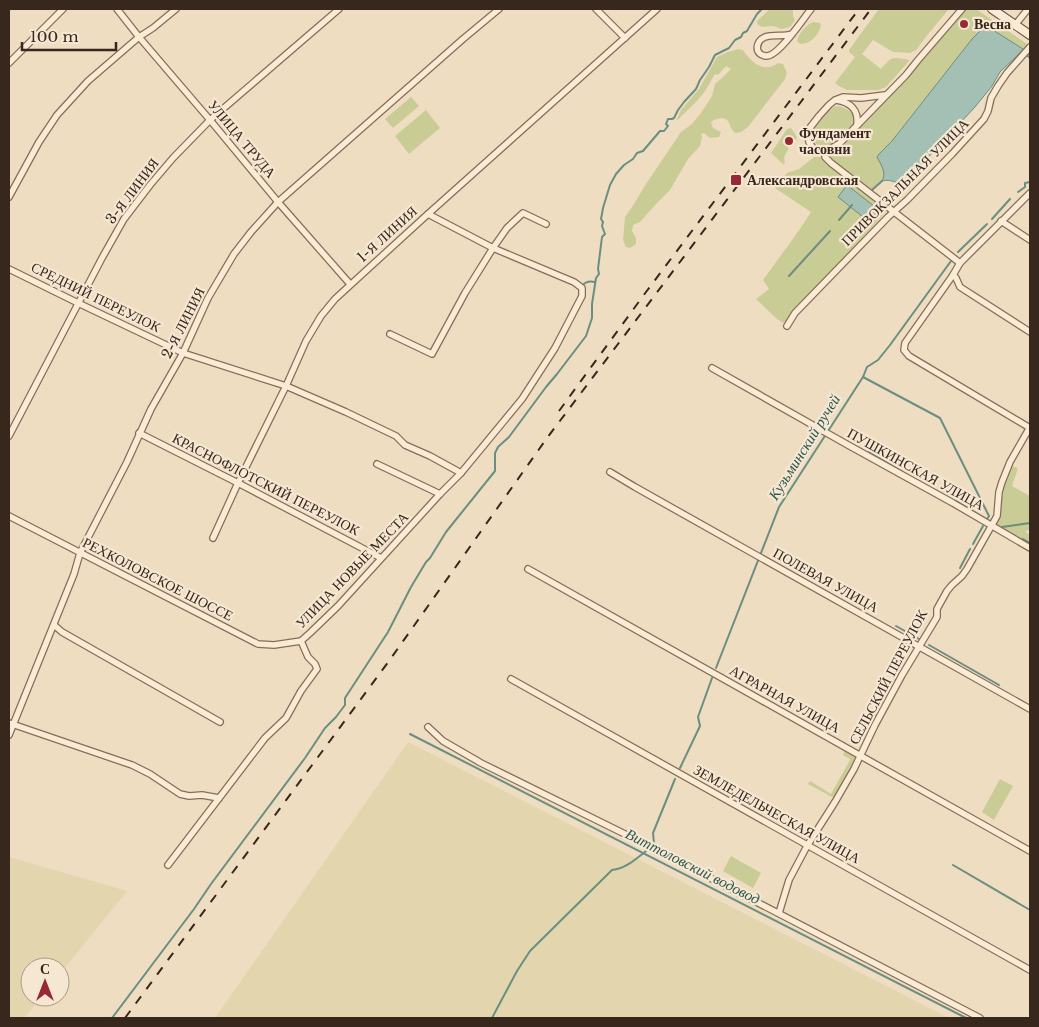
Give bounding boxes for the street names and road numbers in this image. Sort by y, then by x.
street label: УЛИЦА ТРУДА [204,96,280,182]
street label: ПРИВОКЗАЛЬНАЯ УЛИЦА [837,114,973,250]
street label: 3-Я ЛИНИЯ [101,155,163,227]
street label: 1-Я ЛИНИЯ [353,202,421,266]
street label: СРЕДНИЙ ПЕРЕУЛОК [28,258,164,336]
street label: 2-Я ЛИНИЯ [157,284,209,362]
street label: ПУШКИНСКАЯ УЛИЦА [844,424,988,515]
street label: КРАСНОФЛОТСКИЙ ПЕРЕУЛОК [169,429,363,539]
street label: УЛИЦА НОВЫЕ МЕСТА [292,507,413,632]
street label: РЕХКОЛОВСКОЕ ШОССЕ [80,533,236,625]
street label: ПОЛЕВАЯ УЛИЦА [770,544,883,617]
street label: СЕЛЬСКИЙ ПЕРЕУЛОК [845,606,931,747]
street label: АГРАРНАЯ УЛИЦА [726,661,844,737]
street label: ЗЕМЛЕДЕЛЬЧЕСКАЯ УЛИЦА [690,761,864,868]

